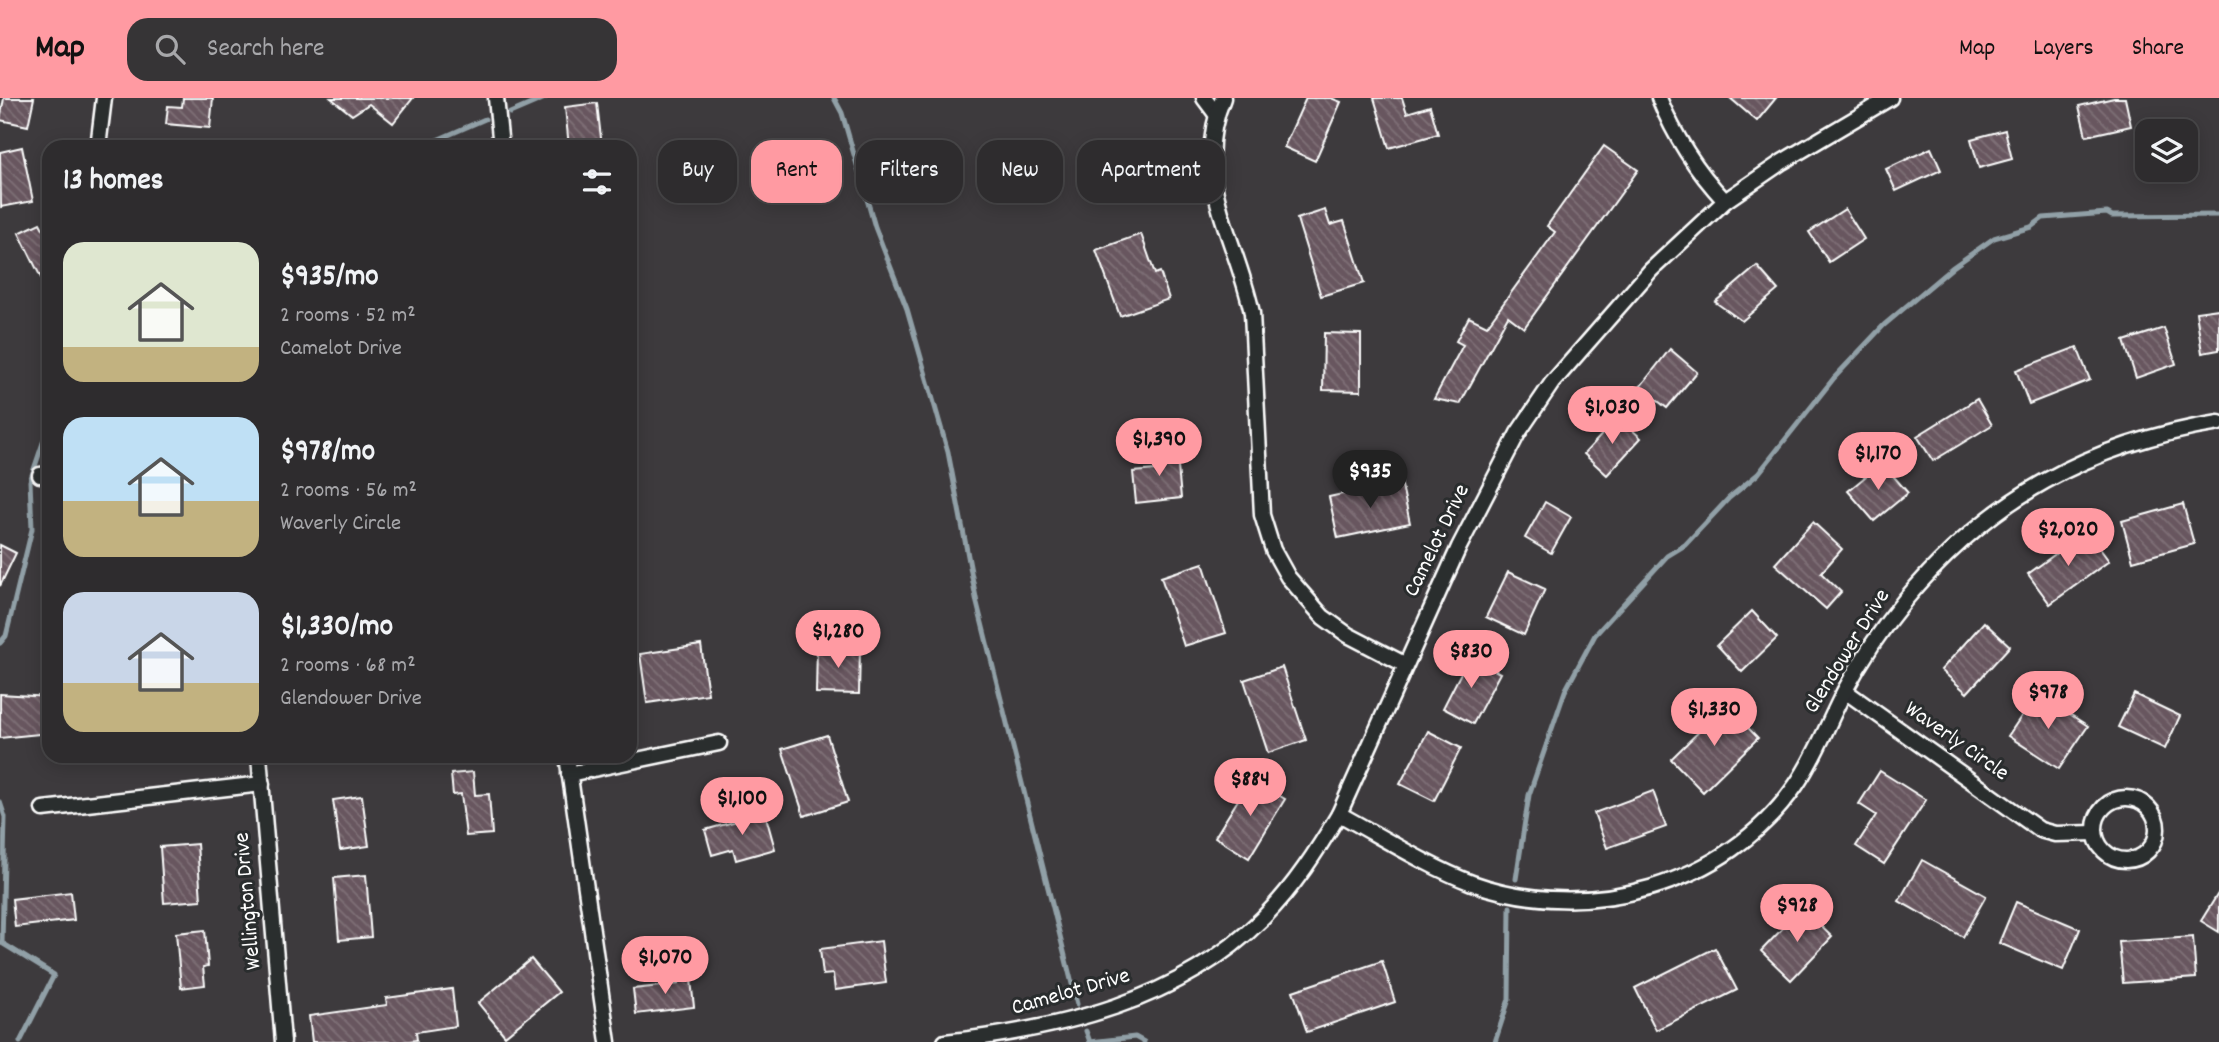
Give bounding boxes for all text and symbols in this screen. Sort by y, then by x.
search box [127,18,617,81]
text: Map [35,26,85,73]
icon: search [151,30,189,68]
text: Search here [207,31,325,68]
text: Map [1959,32,1995,66]
text: Layers [2033,32,2094,66]
text: Share [2132,32,2184,66]
map controls [2135,119,2198,182]
button: layers [2135,119,2198,182]
chip: Buy [658,140,737,203]
chip: Rent [751,140,842,203]
chip: Filters [856,140,963,203]
chip: New [977,140,1063,203]
chip: Apartment [1077,140,1225,203]
text: 13 homes [63,161,163,204]
icon: filters [578,163,616,201]
text: $935/mo [280,257,379,300]
icon: home [119,270,203,354]
text: 2 rooms · 52 m² [280,300,416,333]
text: Camelot Drive [280,333,402,366]
pin: $1,030 [1555,386,1669,446]
text: $1,030 [1584,392,1640,425]
pin: $1,390 [1102,418,1216,478]
text: $1,390 [1132,424,1186,457]
text: $978/mo [280,432,375,475]
pin: $1,170 [1821,432,1935,492]
text: $1,170 [1854,438,1902,471]
icon: home [119,445,203,529]
pin: $935 [1329,450,1411,510]
text: $935 [1348,456,1392,489]
text: 2 rooms · 56 m² [280,475,417,508]
street label: Camelot Drive [1396,479,1480,603]
text: Waverly Circle [280,508,401,541]
pin: $2,020 [2011,508,2125,568]
text: $2,020 [2037,514,2099,547]
street label: Glendower Drive [1796,583,1900,721]
text: $1,330/mo [280,607,393,650]
pin: $1,280 [781,610,895,670]
text: $1,280 [812,616,864,649]
icon: home [119,620,203,704]
pin: $830 [1430,630,1512,690]
text: $830 [1449,636,1493,669]
text: 2 rooms · 68 m² [280,650,416,683]
pin: $978 [2007,672,2089,731]
text: $978 [2028,677,2068,710]
text: Glendower Drive [280,683,422,716]
pin: $1,330 [1657,688,1771,748]
text: $1,330 [1687,694,1741,727]
street label: Waverly Circle [1897,694,2015,790]
pin: $884 [1209,758,1291,818]
text: $884 [1230,764,1270,797]
pin: $1,100 [685,778,799,837]
text: $1,100 [716,783,768,816]
street label: Wellington Drive [227,831,271,971]
pin: $928 [1756,884,1838,944]
text: $928 [1776,890,1818,923]
pin: $1,070 [608,936,722,996]
text: $1,070 [638,942,692,975]
street label: Camelot Drive [1008,960,1134,1026]

